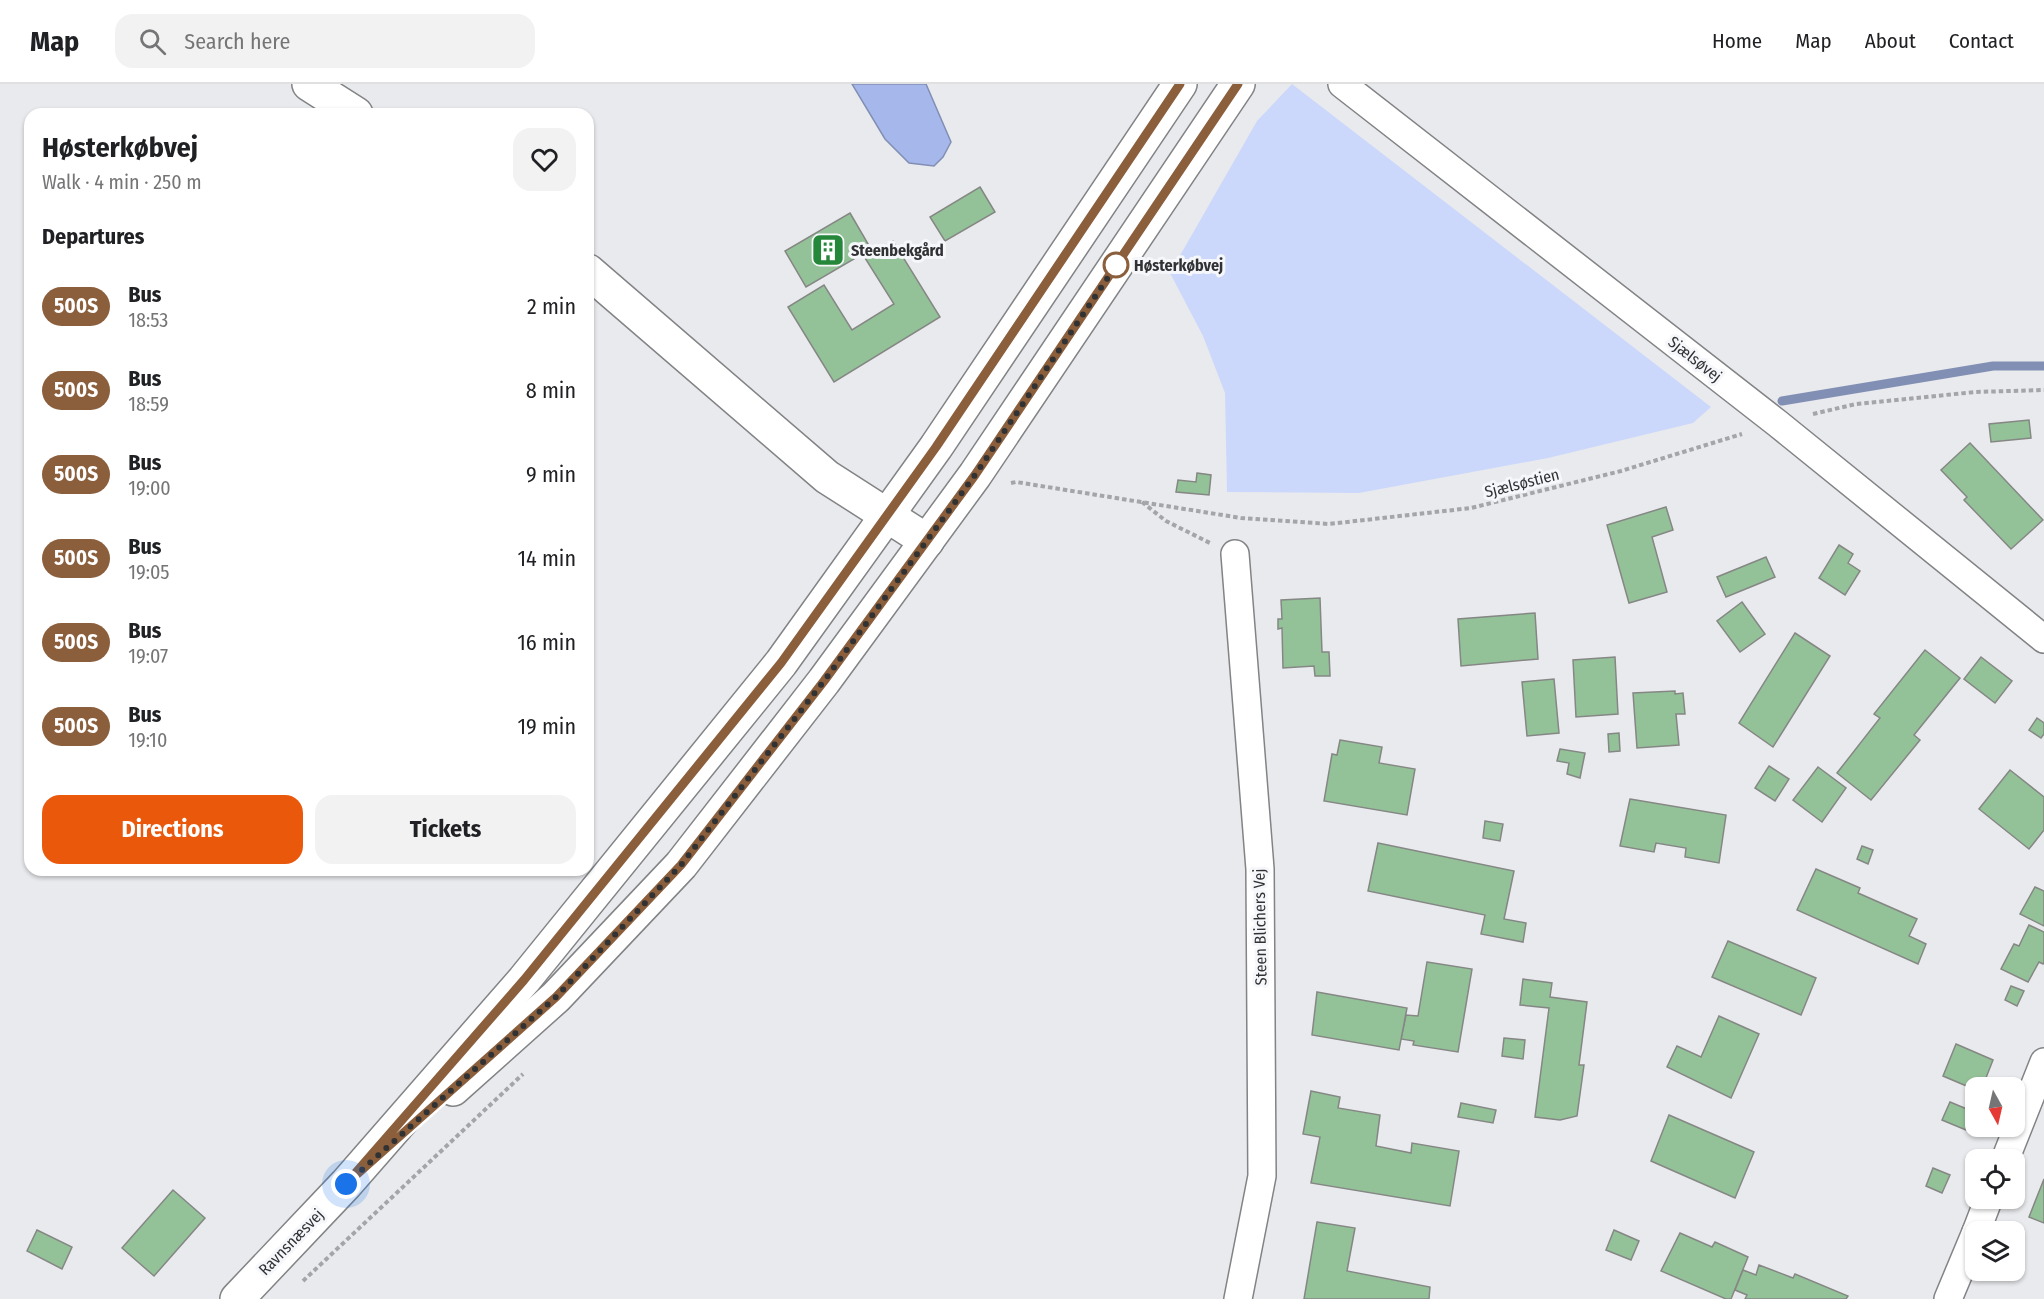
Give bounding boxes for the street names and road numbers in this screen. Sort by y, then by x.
street label: Sjælsøvej [1664,332,1726,386]
street label: Sjælsøstien [1483,465,1561,501]
street label: Steen Blichers Vej [1249,868,1271,986]
street label: Ravnsnæsvej [255,1205,327,1279]

